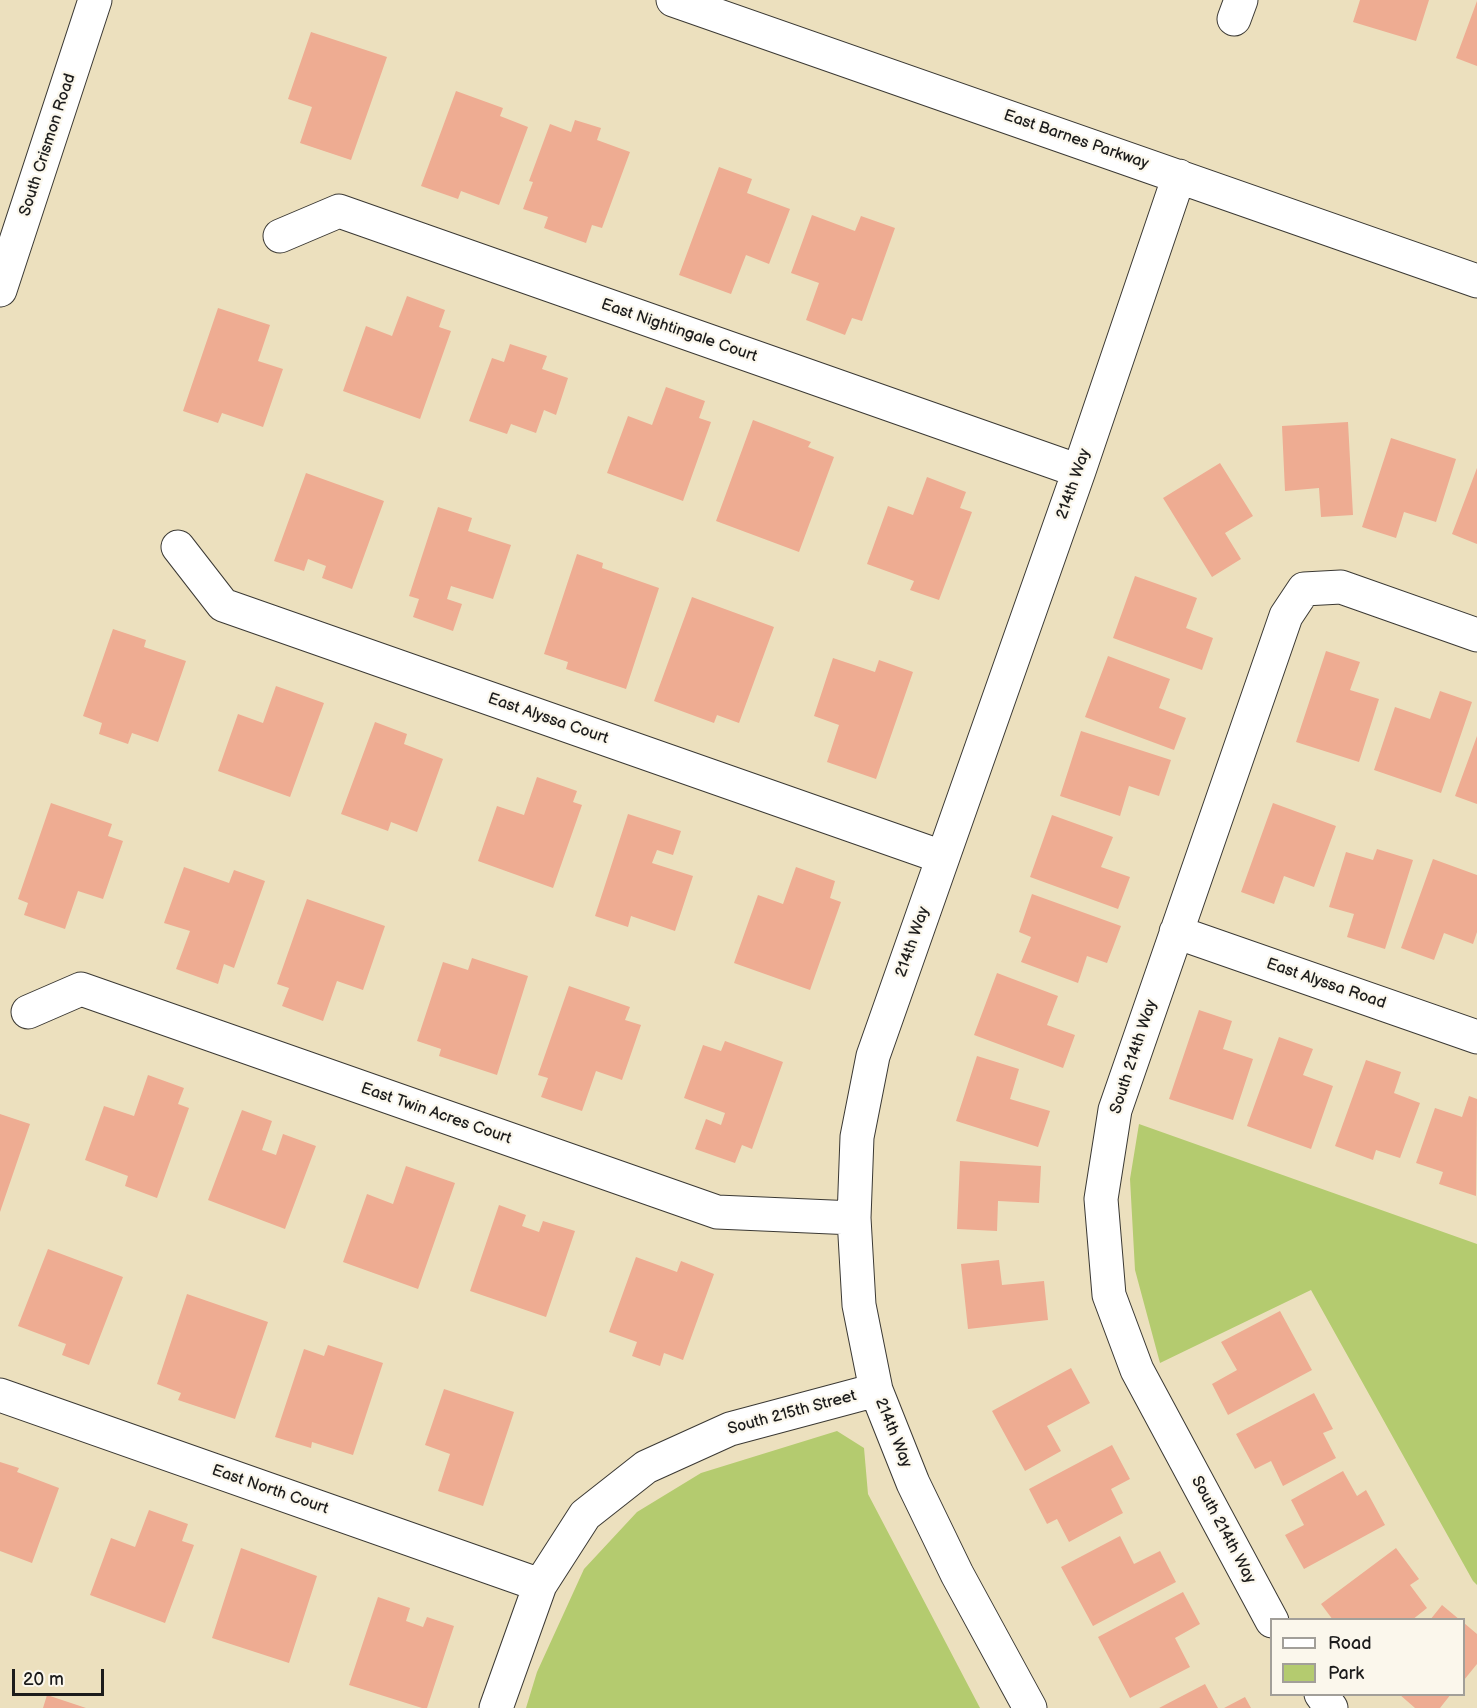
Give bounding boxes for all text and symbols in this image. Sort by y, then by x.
street label: South Crismon Road [16,71,80,219]
street label: East Barnes Parkway [1001,106,1151,174]
street label: East Nightingale Court [598,295,760,367]
street label: 214th Way [1053,446,1095,522]
street label: East Alyssa Court [485,689,611,749]
street label: 214th Way [892,904,934,980]
street label: East Alyssa Road [1264,955,1388,1013]
street label: South 214th Way [1107,998,1161,1116]
street label: East Twin Acres Court [358,1079,514,1149]
street label: South 215th Street [726,1387,858,1439]
street label: 214th Way [870,1395,916,1471]
street label: East North Court [209,1461,331,1519]
street label: South 214th Way [1187,1473,1259,1587]
legend [1270,1618,1465,1696]
text: Road [1328,1633,1372,1654]
scale bar [15,1657,106,1695]
text: Park [1328,1663,1364,1684]
text: 20 m [23,1669,64,1690]

